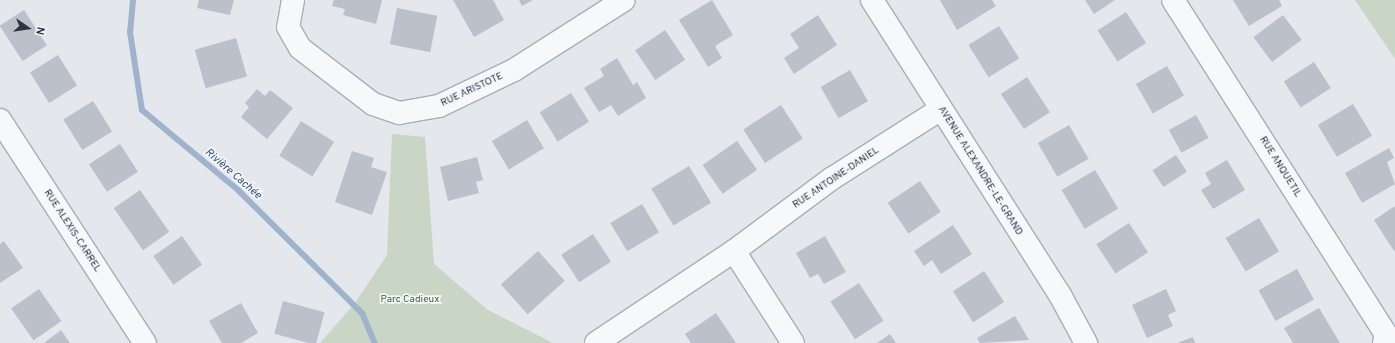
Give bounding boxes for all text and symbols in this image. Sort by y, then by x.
north arrow [8,8,48,48]
text: N [32,25,47,36]
street label: RUE ARISTOTE [439,70,505,110]
street label: AVENUE ALEXANDRE-LE-GRAND [935,104,1025,238]
street label: RUE ANQUETIL [1256,134,1304,200]
street label: RUE ANTOINE-DANIEL [790,145,882,211]
water label: Rivière Cachée [202,146,264,202]
street label: RUE ALEXIS-CARREL [41,187,103,275]
park label: Parc Cadieux [381,294,439,306]

